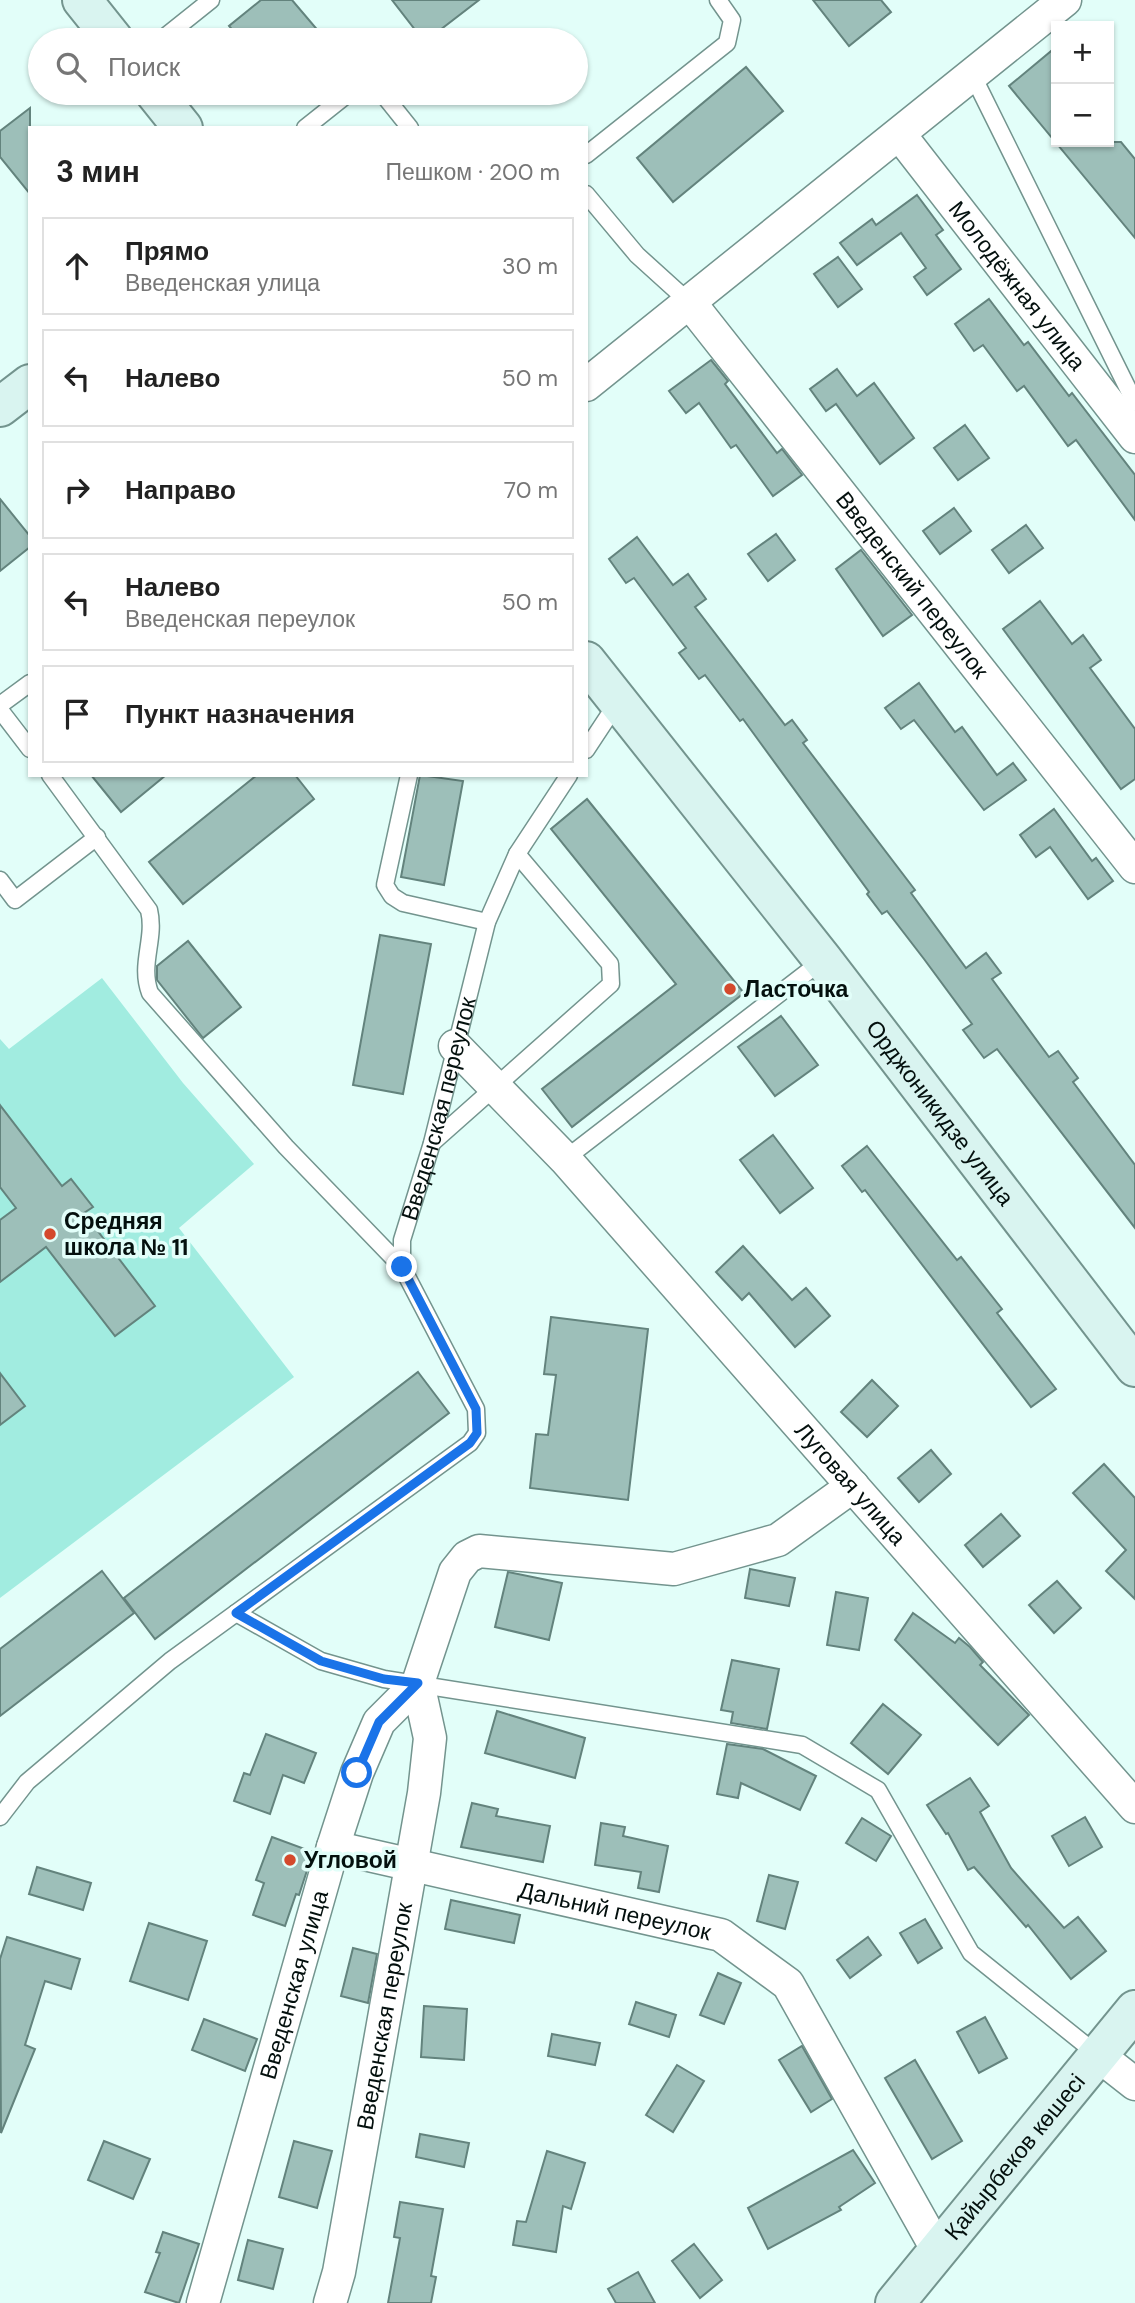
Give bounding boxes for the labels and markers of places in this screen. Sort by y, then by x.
place label: Ласточка [744,974,849,1004]
marker: Ласточка [722,981,738,997]
place label: Средняя школа № 11 [64,1206,188,1262]
marker: Средняя школа № 11 [42,1226,58,1242]
place label: Угловой [304,1845,397,1875]
marker: Угловой [282,1852,298,1868]

